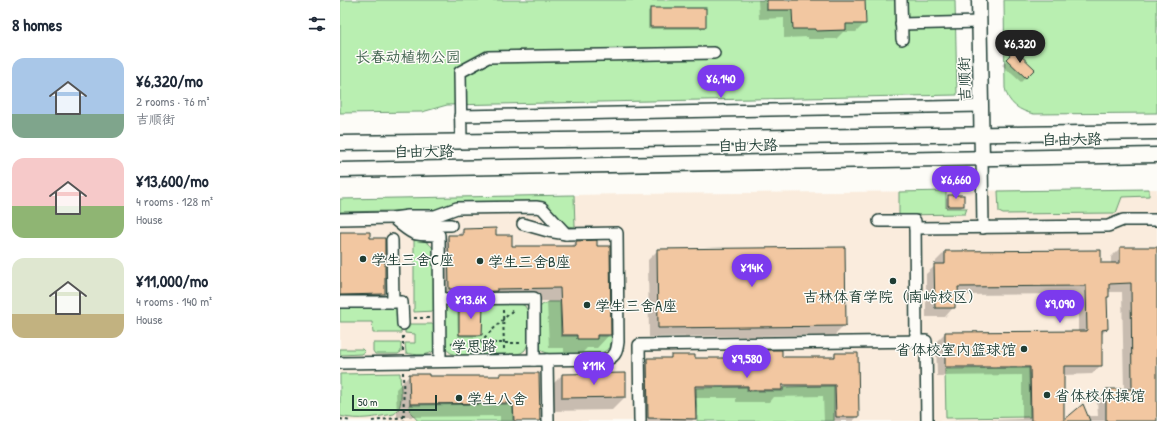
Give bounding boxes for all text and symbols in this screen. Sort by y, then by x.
text: 8 homes [12,13,62,36]
icon: filters [306,13,328,35]
pin: ¥6,320 [987,30,1053,64]
text: ¥6,320 [1004,34,1036,52]
park label: 长春动植物公园 [355,46,461,67]
street label: 吉顺街 [953,56,975,102]
pin: ¥6,140 [688,65,754,99]
text: ¥6,320/mo [136,69,203,92]
text: ¥6,140 [706,69,736,87]
icon: home [44,74,92,122]
text: 2 rooms · 76 m² [136,92,209,110]
text: 吉顺街 [136,110,175,128]
street label: 自由大路 [1042,128,1102,150]
street label: 自由大路 [718,134,778,156]
street label: 自由大路 [394,140,454,162]
pin: ¥6,660 [923,166,989,200]
text: ¥13,600/mo [136,169,209,192]
text: ¥6,660 [941,170,971,188]
icon: home [44,174,92,222]
text: 4 rooms · 128 m² [136,192,213,210]
text: House [136,210,163,228]
place label: 学生三舍C座 [371,249,454,270]
place label: 学生三舍B座 [488,251,571,272]
marker: 学生三舍C座 [358,254,368,264]
pin: ¥14K [728,254,776,288]
marker: 学生三舍B座 [475,256,485,266]
text: ¥14K [741,258,763,276]
text: ¥11,000/mo [136,269,208,292]
icon: home [44,274,92,322]
marker: 吉林体育学院（南岭校区） [888,276,898,286]
pin: ¥13.6K [438,286,504,320]
place label: 吉林体育学院（南岭校区） [803,286,983,307]
text: ¥13.6K [455,290,487,308]
pin: ¥9,090 [1027,290,1093,324]
text: 4 rooms · 140 m² [136,292,212,310]
text: ¥9,090 [1045,294,1075,312]
place label: 学生三舍A座 [595,295,677,316]
marker: 学生三舍A座 [582,300,592,310]
text: House [136,310,163,328]
street label: 学思路 [451,335,497,357]
place label: 省体校室内篮球馆 [896,339,1016,360]
marker: 省体校室内篮球馆 [1019,344,1029,354]
pin: ¥9,580 [714,345,780,379]
text: ¥9,580 [732,349,762,367]
pin: ¥11K [570,352,618,386]
text: ¥11K [583,356,605,374]
place label: 省体校体操馆 [1055,385,1145,406]
place label: 学生八舍 [467,388,527,409]
marker: 省体校体操馆 [1042,390,1052,400]
scale bar [352,393,437,412]
marker: 学生八舍 [454,393,464,403]
text: 50 m [358,395,378,409]

